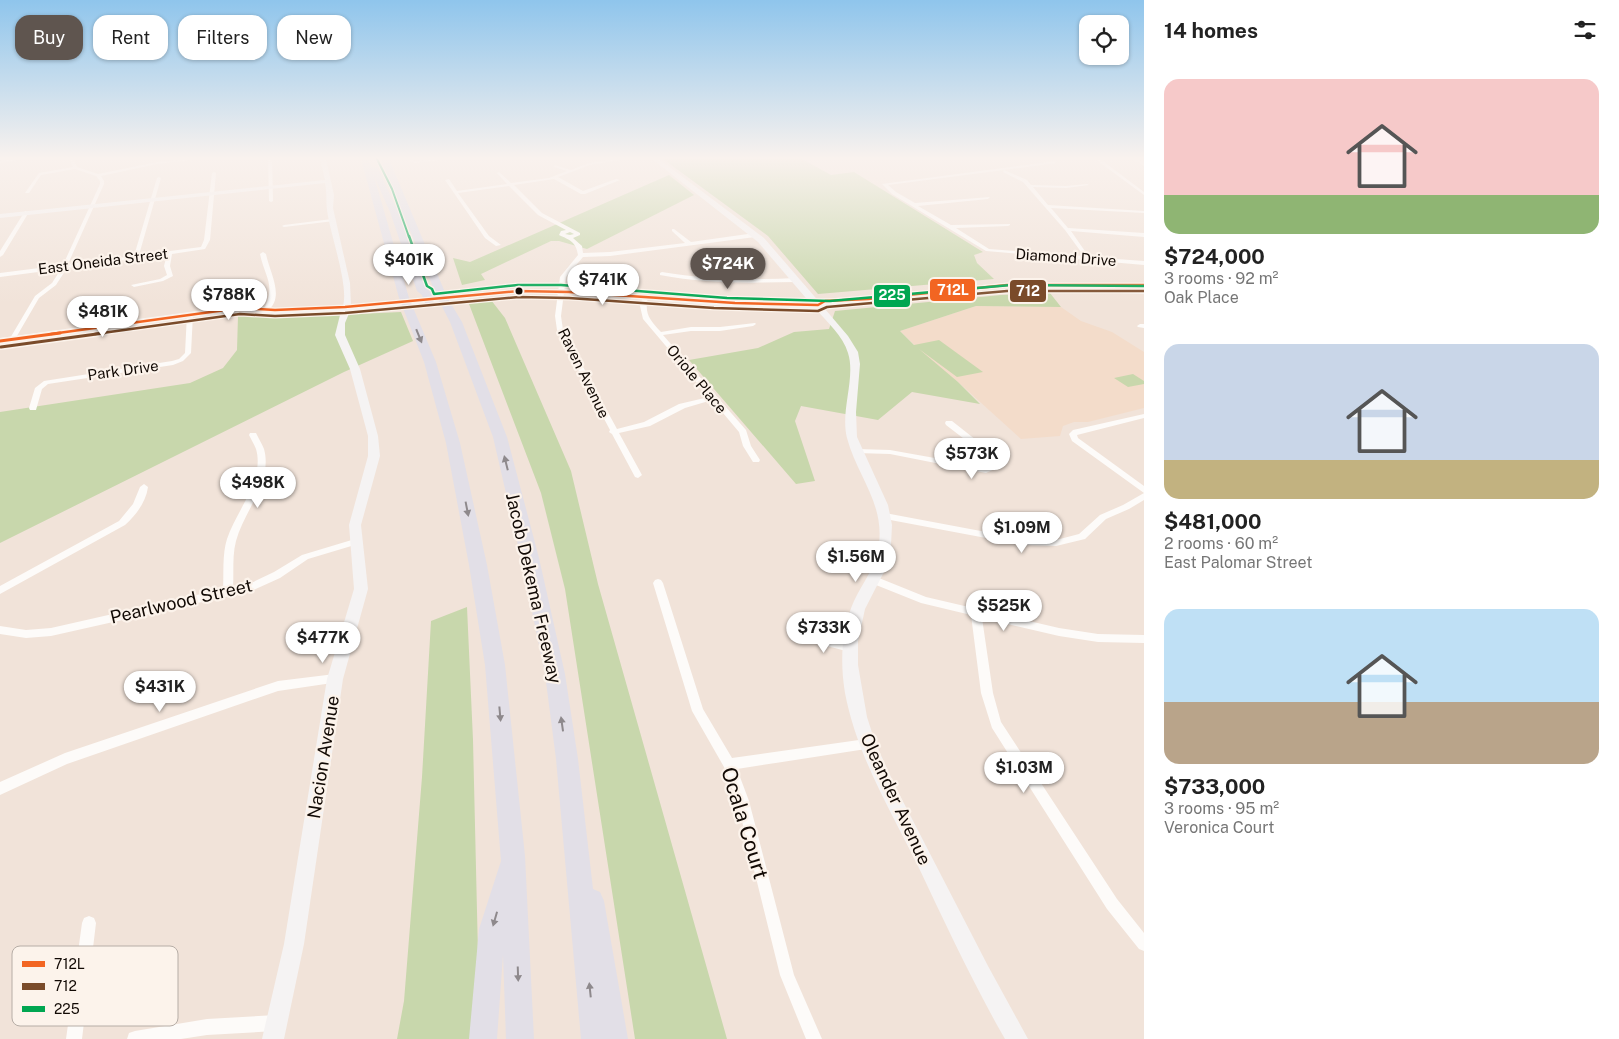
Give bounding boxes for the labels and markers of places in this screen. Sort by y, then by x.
pin: $401K [374,244,444,286]
pin: $724K [693,248,763,290]
pin: $741K [568,264,638,306]
pin: $788K [194,278,264,321]
unlabelled marker [514,286,524,296]
pin: $481K [68,296,138,338]
pin: $573K [937,438,1007,480]
pin: $498K [223,466,293,509]
pin: $1.09M [981,512,1063,554]
pin: $1.56M [815,540,897,583]
pin: $525K [969,590,1039,632]
pin: $733K [789,612,859,654]
pin: $477K [288,622,358,664]
pin: $431K [125,670,195,713]
pin: $1.03M [983,752,1065,794]

